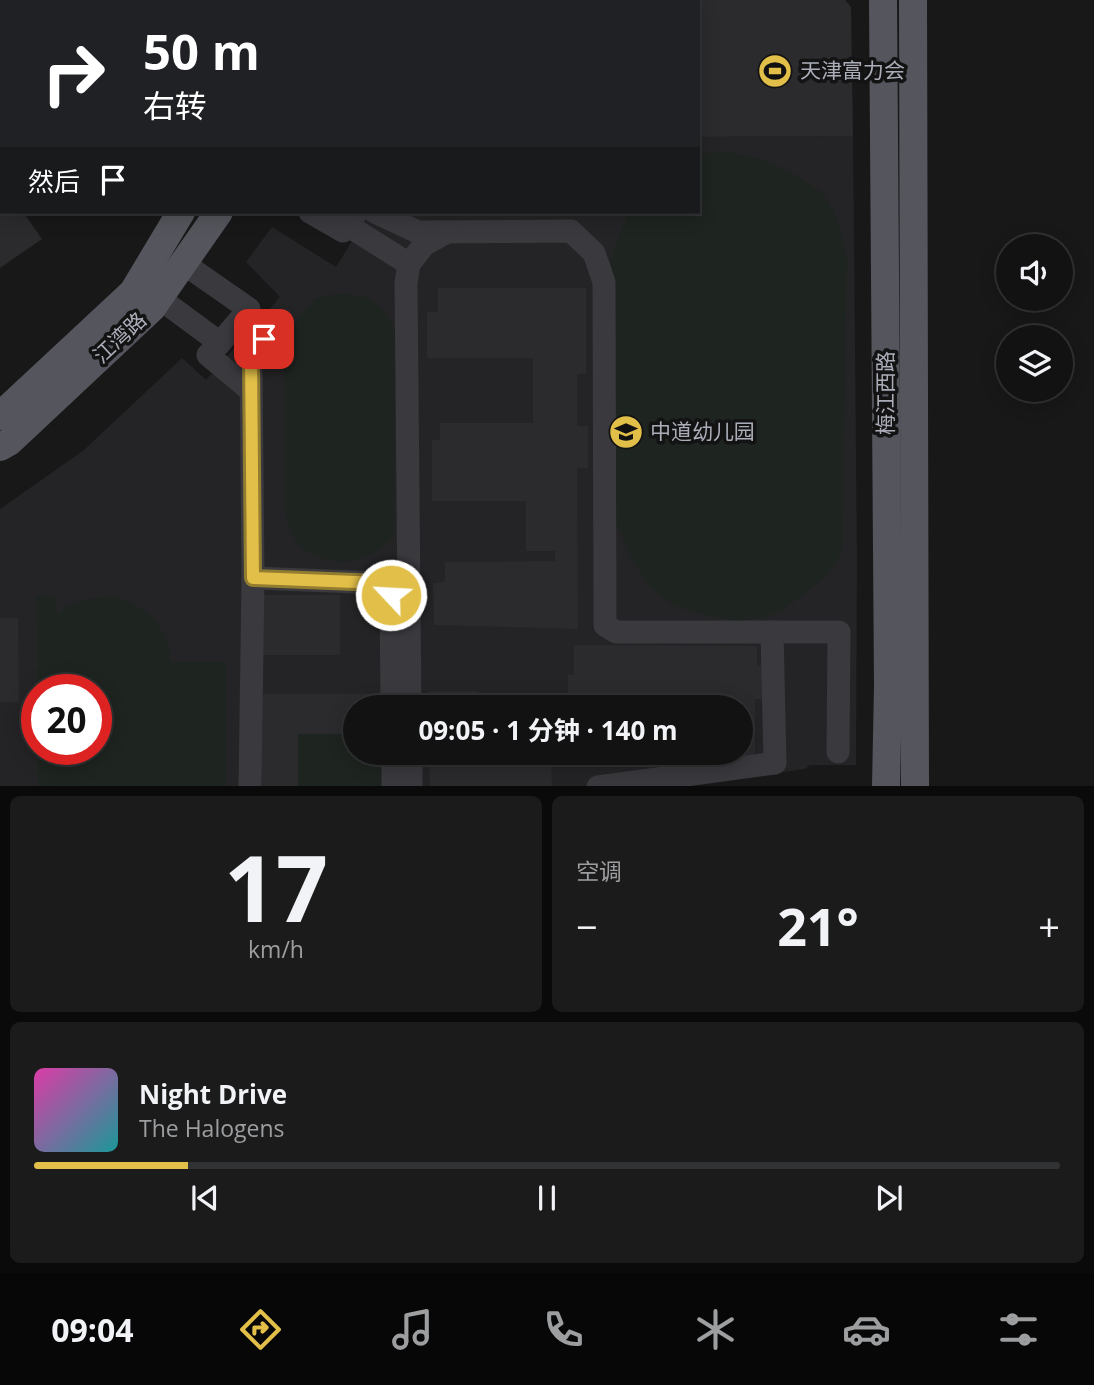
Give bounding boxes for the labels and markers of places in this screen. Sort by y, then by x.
sports icon: 天津富力会 [756,52,794,90]
place label: 天津富力会 [800,56,905,84]
pin [234,309,294,369]
school or university icon: 中道幼儿园 [607,413,645,451]
place label: 中道幼儿园 [650,417,755,445]

